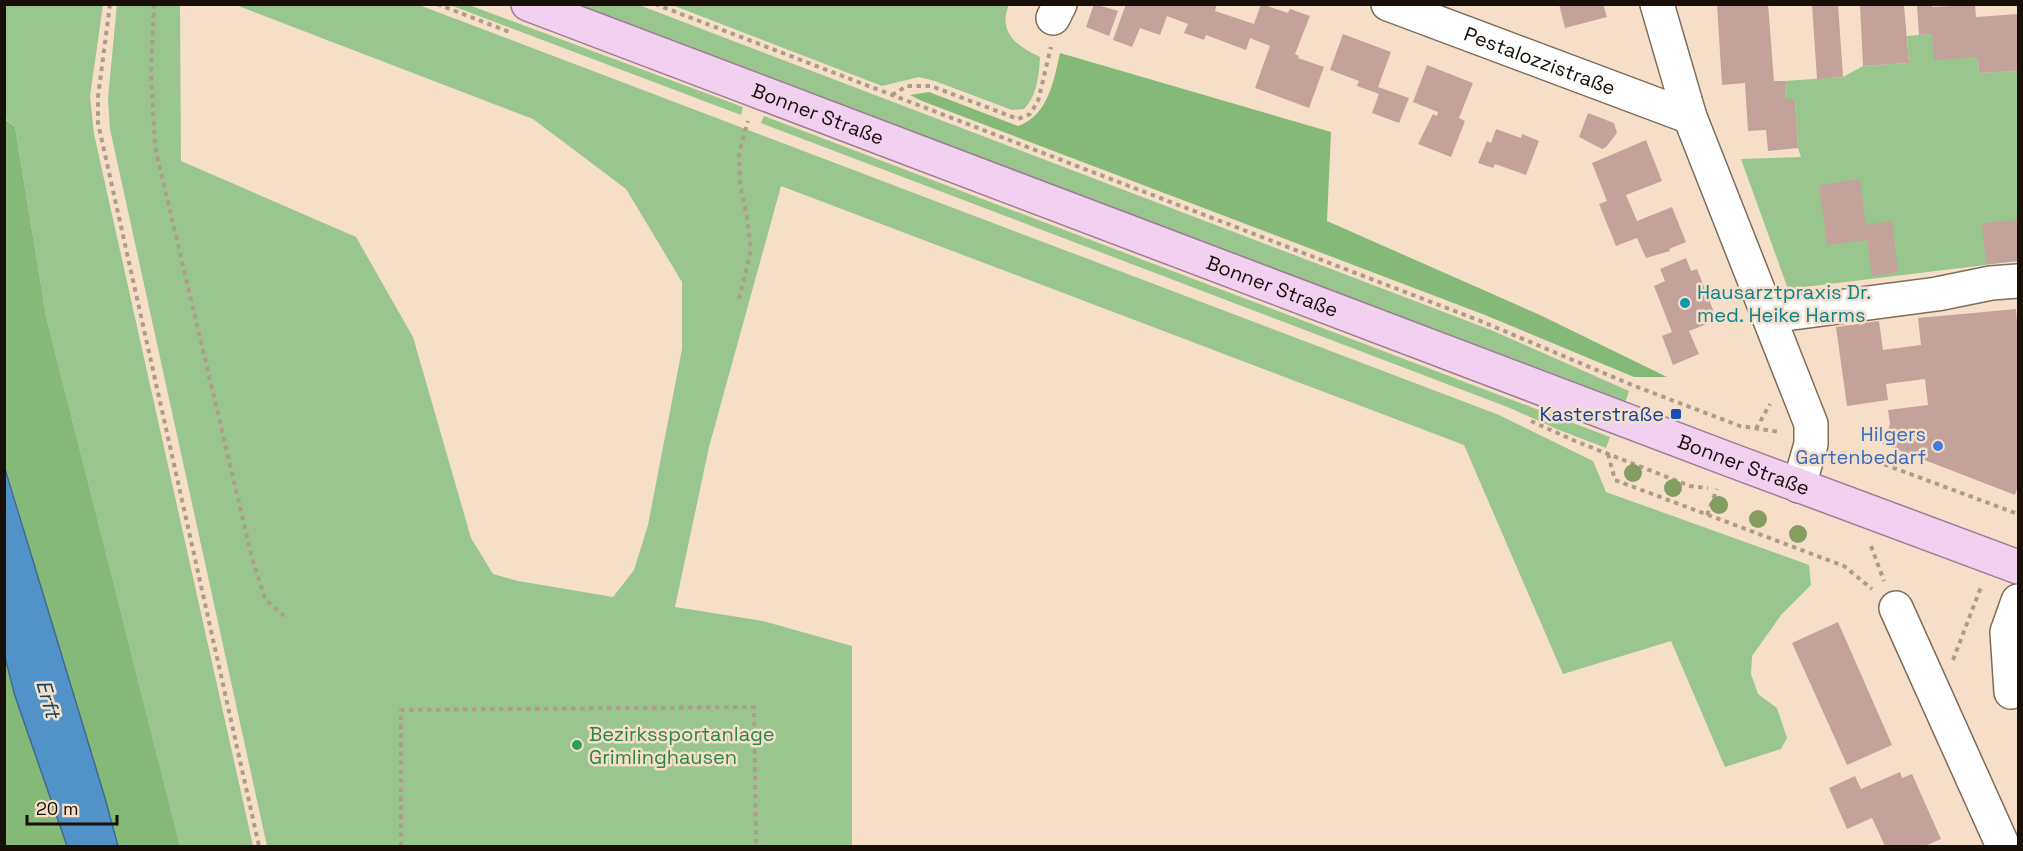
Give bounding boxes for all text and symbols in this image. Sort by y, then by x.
street label: Pestalozzistraße [1460,21,1619,101]
street label: Bonner Straße [748,77,888,151]
street label: Bonner Straße [1203,249,1342,323]
place label: Hausarztpraxis Dr. med. Heike Harms [1697,279,1871,328]
marker: Hausarztpraxis Dr. med. Heike Harms [1678,296,1692,310]
place label: Kasterstraße [1539,401,1664,427]
marker: Kasterstraße [1669,407,1683,421]
place label: Hilgers Gartenbedarf [1795,421,1926,470]
street label: Bonner Straße [1674,428,1813,501]
marker: Hilgers Gartenbedarf [1931,439,1945,453]
water label: Erft [30,677,67,723]
place label: Bezirkssportanlage Grimlinghausen [589,721,775,770]
marker: Bezirkssportanlage Grimlinghausen [570,738,584,752]
scale bar [27,788,117,826]
text: 20 m [36,797,79,820]

